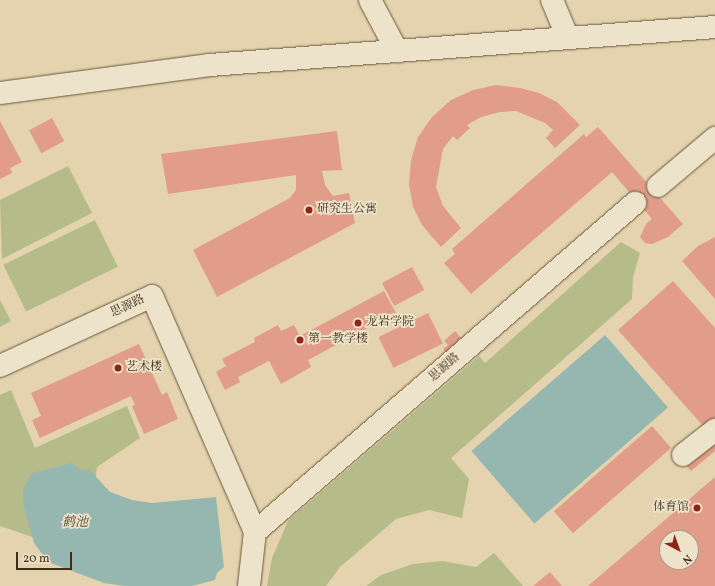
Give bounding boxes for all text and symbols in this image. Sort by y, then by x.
place label: 研究生公寓 [317,203,377,217]
marker: 研究生公寓 [304,205,314,215]
street label: 思源路 [109,293,147,321]
place label: 龙岩学院 [366,316,414,330]
marker: 龙岩学院 [353,318,363,328]
place label: 第一教学楼 [308,333,368,347]
marker: 第一教学楼 [295,335,305,345]
street label: 思源路 [427,351,463,385]
place label: 艺术楼 [126,361,162,375]
marker: 艺术楼 [113,363,123,373]
place label: 体育馆 [653,501,689,515]
marker: 体育馆 [692,503,702,513]
water label: 鹤池 [62,515,88,531]
north arrow [659,530,699,570]
scale bar [18,544,74,570]
text: N [679,550,694,567]
text: 20 m [23,551,50,567]

